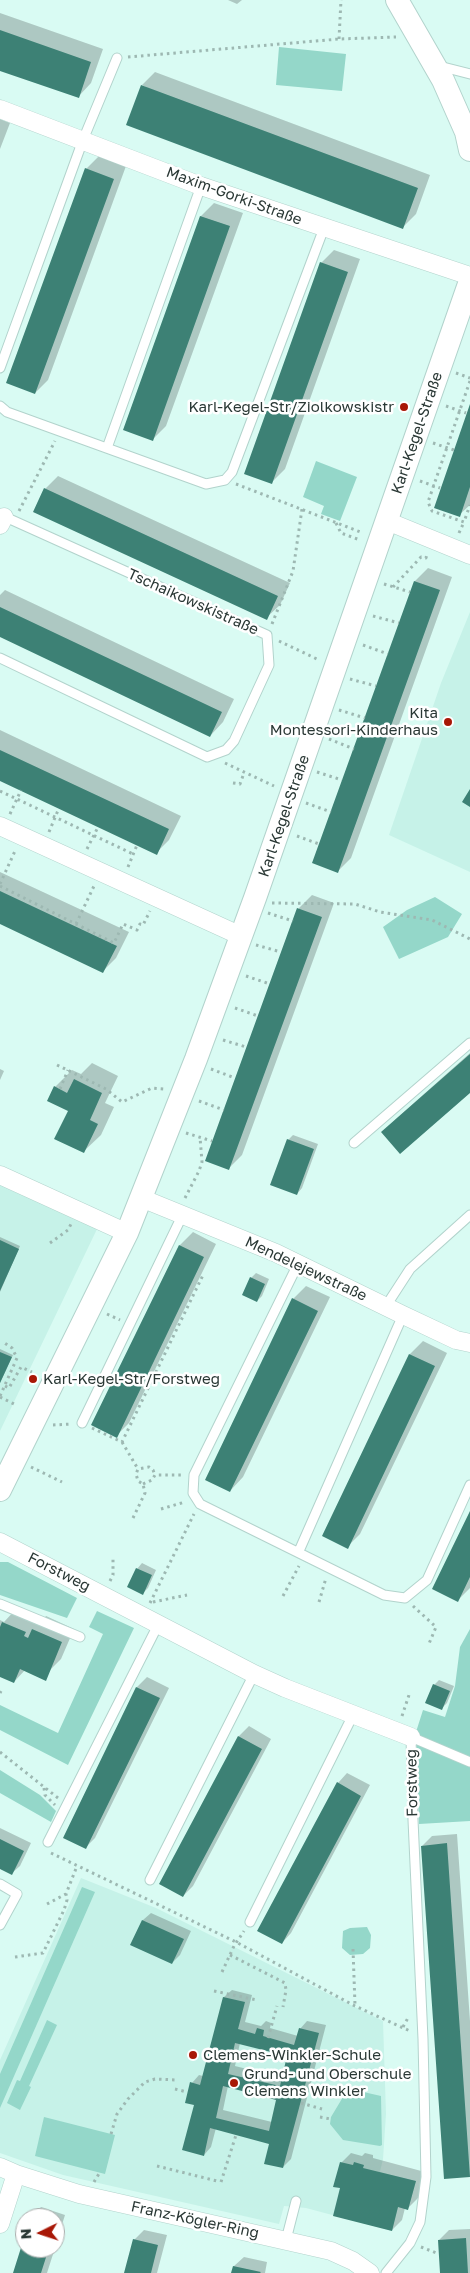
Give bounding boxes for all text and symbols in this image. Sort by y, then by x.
street label: Maxim-Gorki-Straße [164,163,304,229]
street label: Karl-Kegel-Straße [388,370,446,496]
place label: Karl-Kegel-Str/Ziolkowskistr [188,398,394,416]
marker: Karl-Kegel-Str/Ziolkowskistr [398,401,410,413]
street label: Tschaikowskistraße [125,565,261,639]
place label: Kita Montessori-Kinderhaus [270,704,438,739]
marker: Kita Montessori-Kinderhaus [442,716,454,728]
street label: Karl-Kegel-Straße [255,753,313,879]
street label: Mendelejewstraße [242,1233,370,1305]
place label: Karl-Kegel-Str/Forstweg [43,1370,220,1388]
marker: Karl-Kegel-Str/Forstweg [27,1373,39,1385]
street label: Forstweg [25,1549,93,1595]
street label: Forstweg [402,1749,422,1817]
place label: Clemens-Winkler-Schule [203,2046,381,2064]
marker: Clemens-Winkler-Schule [187,2049,199,2061]
place label: Grund- und Oberschule Clemens Winkler [244,2065,411,2100]
marker: Grund- und Oberschule Clemens Winkler [228,2077,240,2089]
street label: Franz-Kögler-Ring [129,2198,261,2242]
north arrow [15,2208,65,2258]
text: N [17,2228,34,2240]

